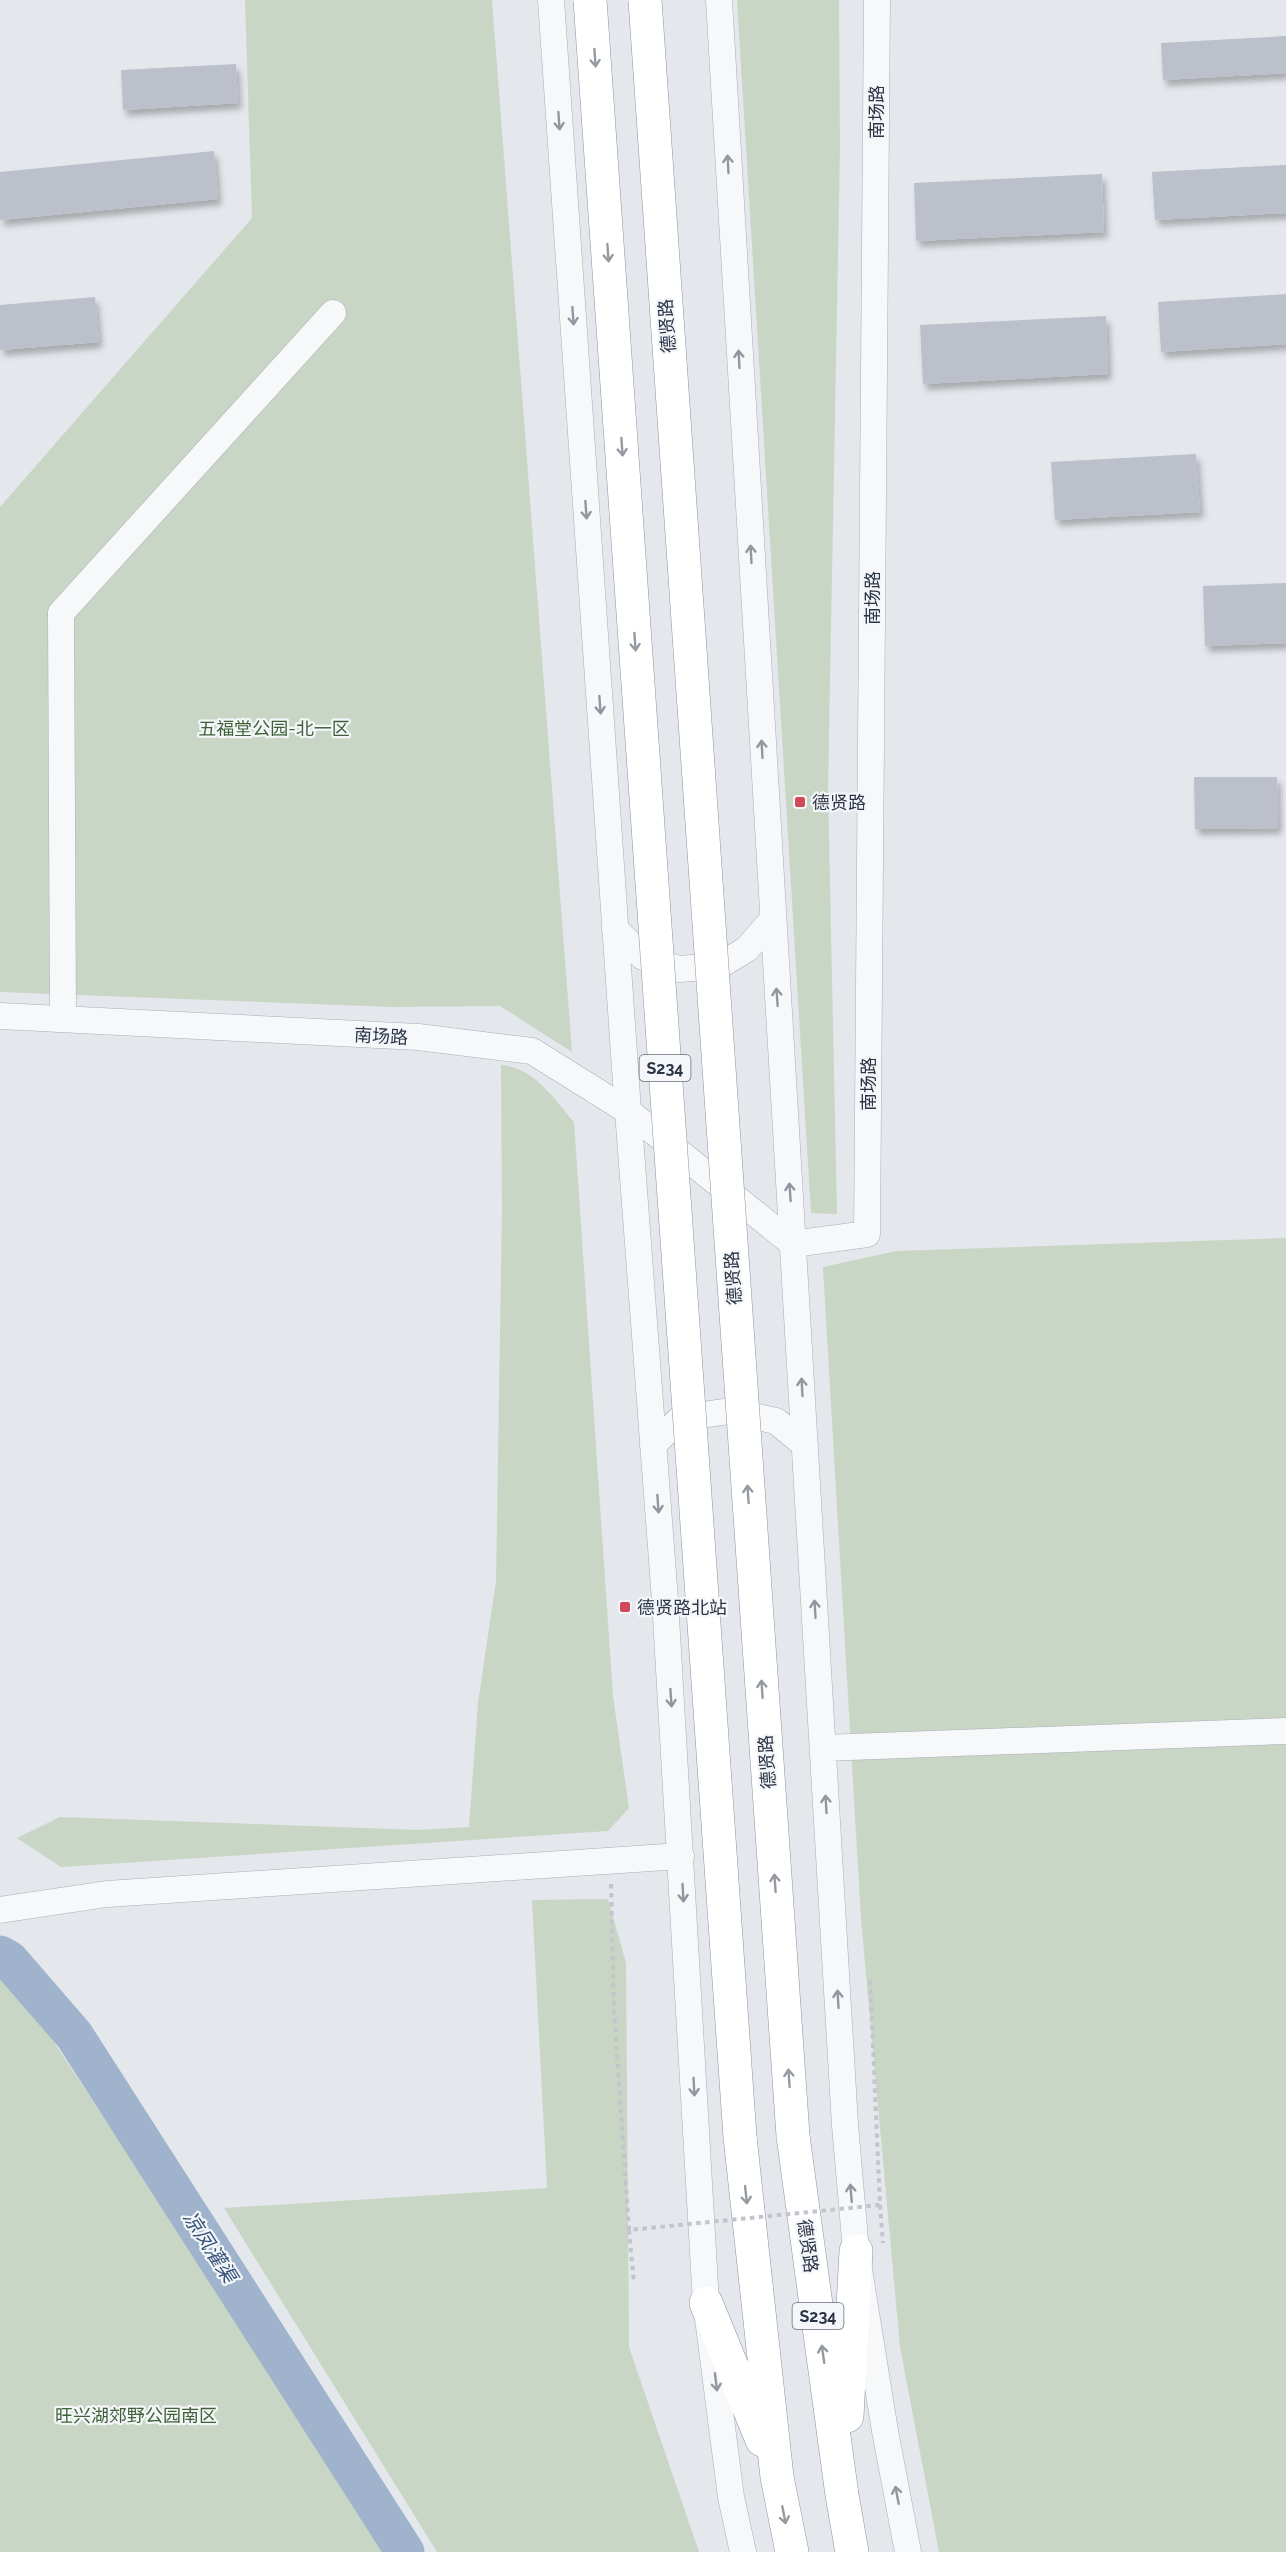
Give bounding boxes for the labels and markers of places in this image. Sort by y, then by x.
place label: 德贤路 [812,792,866,813]
marker: 德贤路 [793,795,807,809]
place label: 德贤路北站 [637,1597,727,1618]
marker: 德贤路北站 [618,1600,632,1614]

